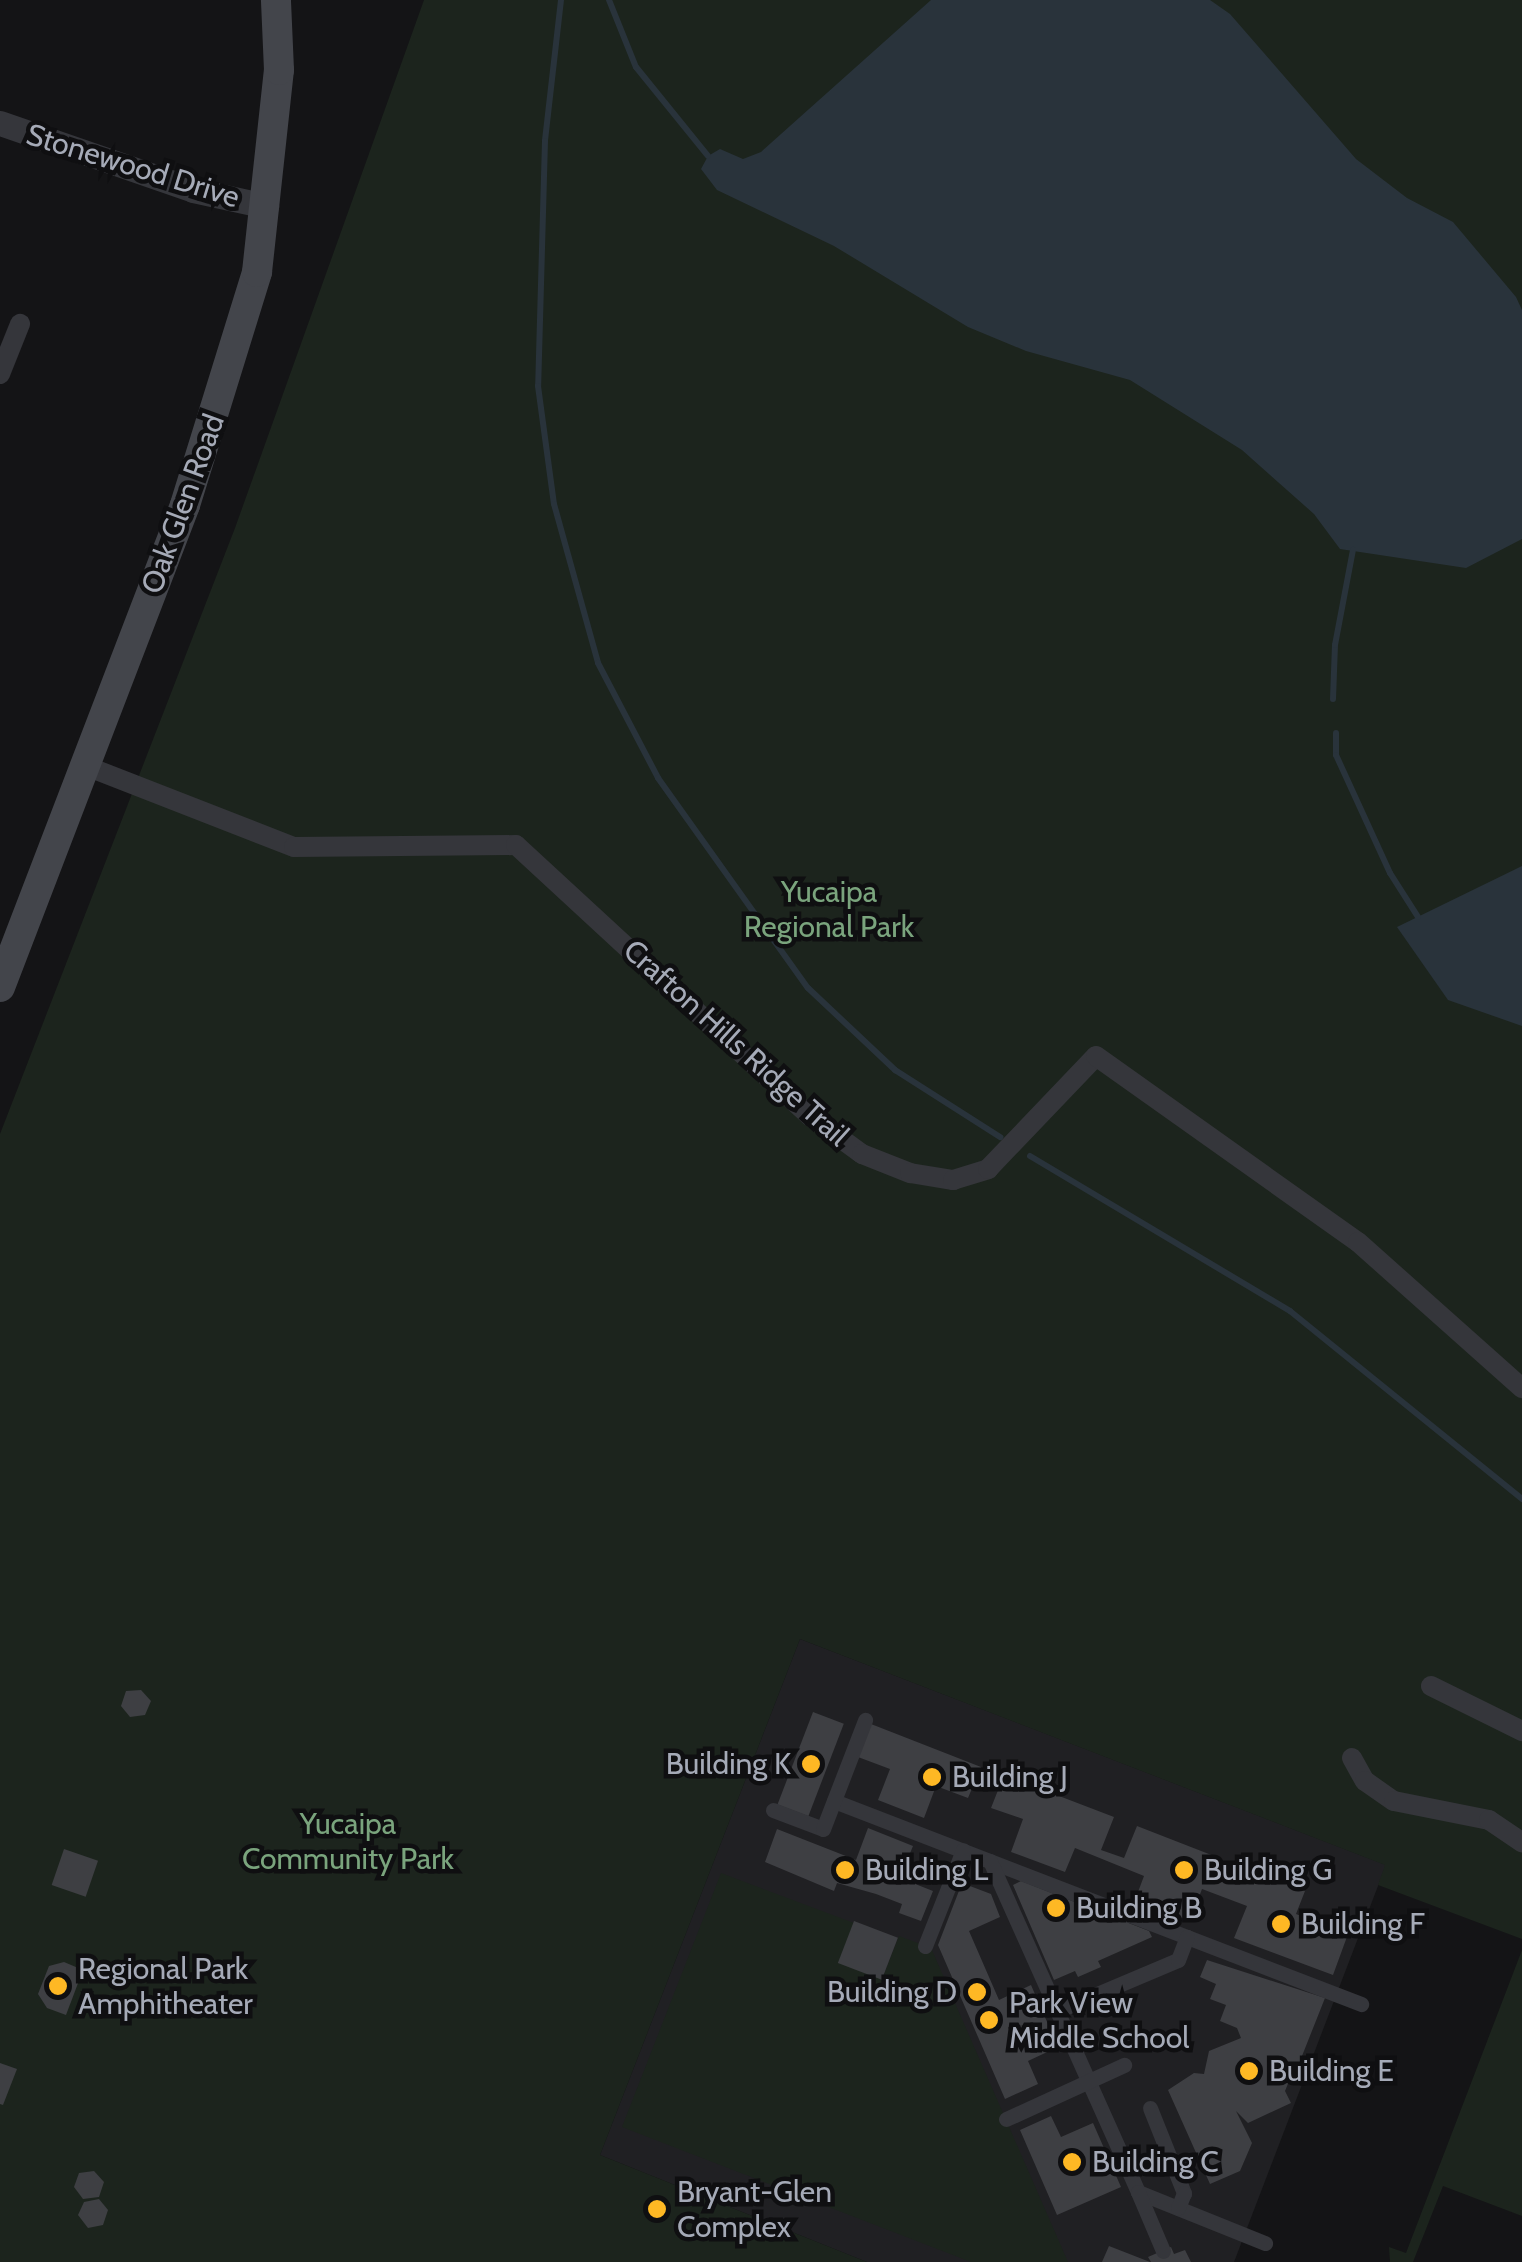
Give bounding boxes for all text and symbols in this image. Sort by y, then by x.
street label: Stonewood Drive [22,116,244,216]
street label: Oak Glen Road [134,409,232,599]
park label: Yucaipa Regional Park [744,874,914,944]
street label: Crafton Hills Ridge Trail [616,932,856,1154]
place label: Building K [666,1746,791,1782]
marker: Building K [800,1753,822,1775]
place label: Building J [952,1759,1068,1795]
marker: Building J [921,1766,943,1788]
park label: Yucaipa Community Park [242,1806,454,1876]
place label: Building L [865,1852,988,1888]
place label: Building G [1204,1852,1332,1888]
marker: Building L [834,1859,856,1881]
marker: Building G [1173,1859,1195,1881]
place label: Building B [1076,1890,1202,1926]
marker: Building B [1045,1897,1067,1919]
place label: Building F [1301,1906,1425,1942]
marker: Building F [1270,1913,1292,1935]
place label: Regional Park Amphitheater [78,1951,253,2022]
place label: Building D [827,1974,957,2010]
marker: Regional Park Amphitheater [47,1975,69,1997]
marker: Building D [966,1981,988,2003]
place label: Park View Middle School [1009,1985,1189,2056]
marker: Park View Middle School [978,2009,1000,2031]
place label: Building E [1269,2053,1394,2089]
marker: Building E [1238,2060,1260,2082]
place label: Building C [1092,2144,1219,2180]
marker: Building C [1061,2151,1083,2173]
place label: Bryant-Glen Complex [677,2174,832,2244]
marker: Bryant-Glen Complex [646,2198,668,2220]

